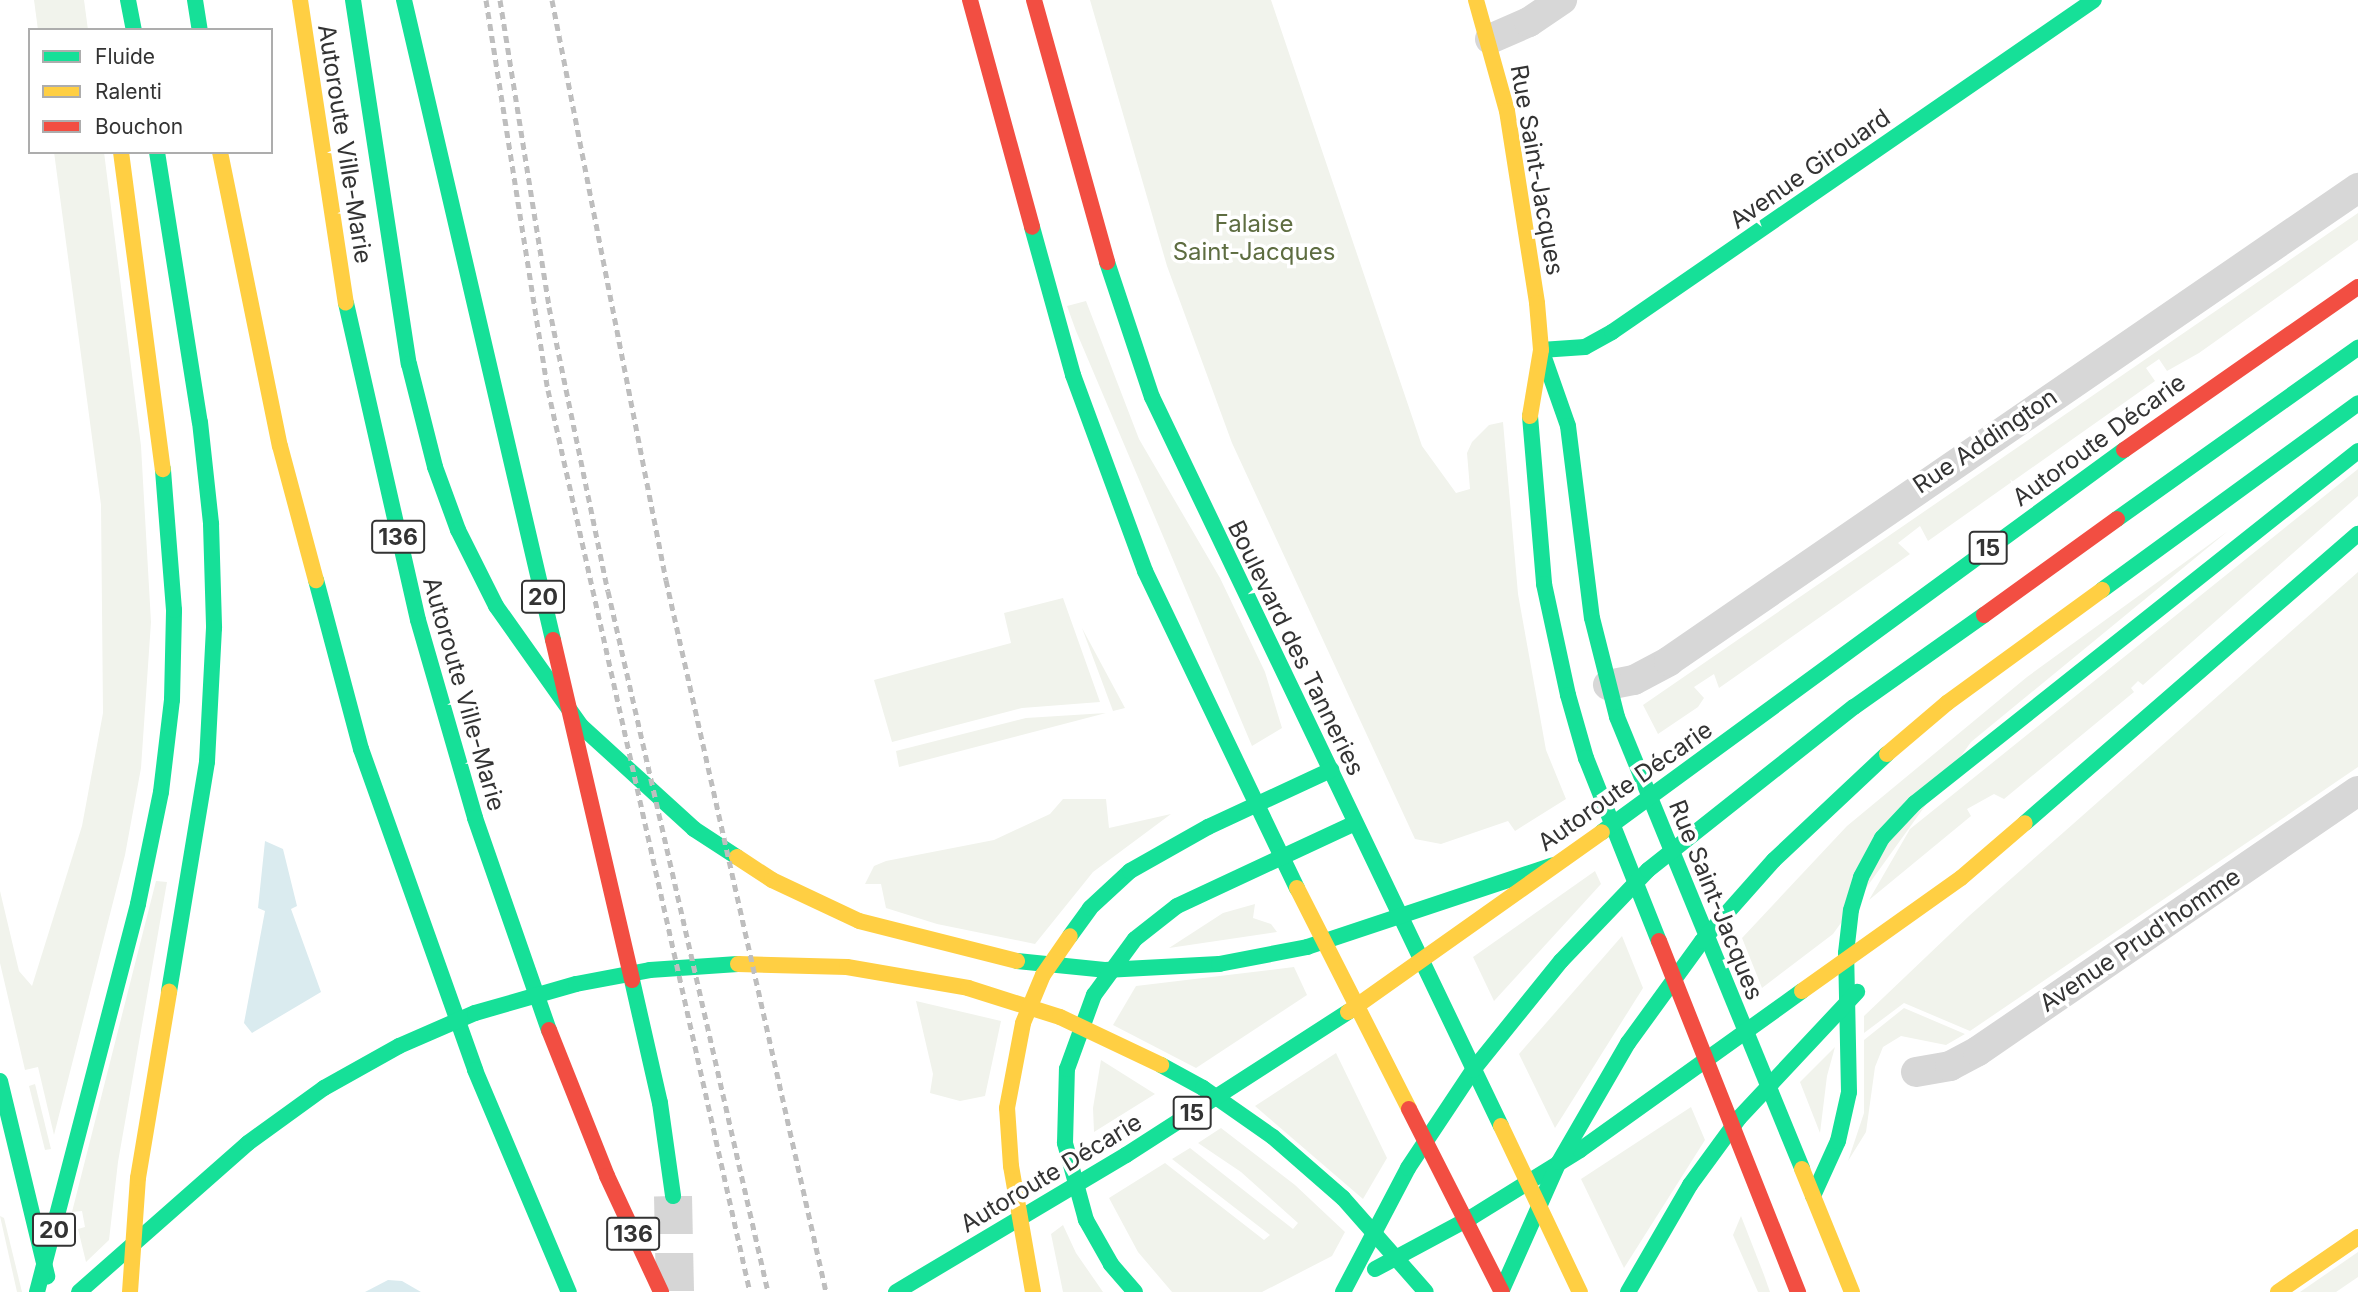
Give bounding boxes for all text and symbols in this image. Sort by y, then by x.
street label: Autoroute Ville-Marie [312,22,378,266]
legend [28,28,273,154]
text: Fluide [95,44,155,69]
street label: Rue Saint-Jacques [1504,63,1570,277]
text: Ralenti [95,79,162,104]
street label: Avenue Girouard [1724,103,1896,235]
text: Bouchon [95,114,183,139]
park label: Falaise Saint-Jacques [1173,210,1335,266]
street label: Autoroute Décarie [2007,368,2191,512]
street label: Rue Addington [1908,382,2062,500]
street label: Boulevard des Tanneries [1222,516,1370,780]
road number: 136 [370,517,426,556]
road number: 15 [1967,528,2009,568]
street label: Autoroute Ville-Marie [417,574,511,814]
road number: 20 [520,578,566,617]
street label: Autoroute Décarie [1532,715,1718,857]
street label: Rue Saint-Jacques [1663,796,1769,1004]
street label: Avenue Prud'homme [2034,862,2246,1018]
road number: 15 [1171,1094,1213,1132]
street label: Autoroute Décarie [955,1108,1147,1238]
road number: 20 [31,1210,77,1250]
road number: 136 [605,1214,661,1254]

